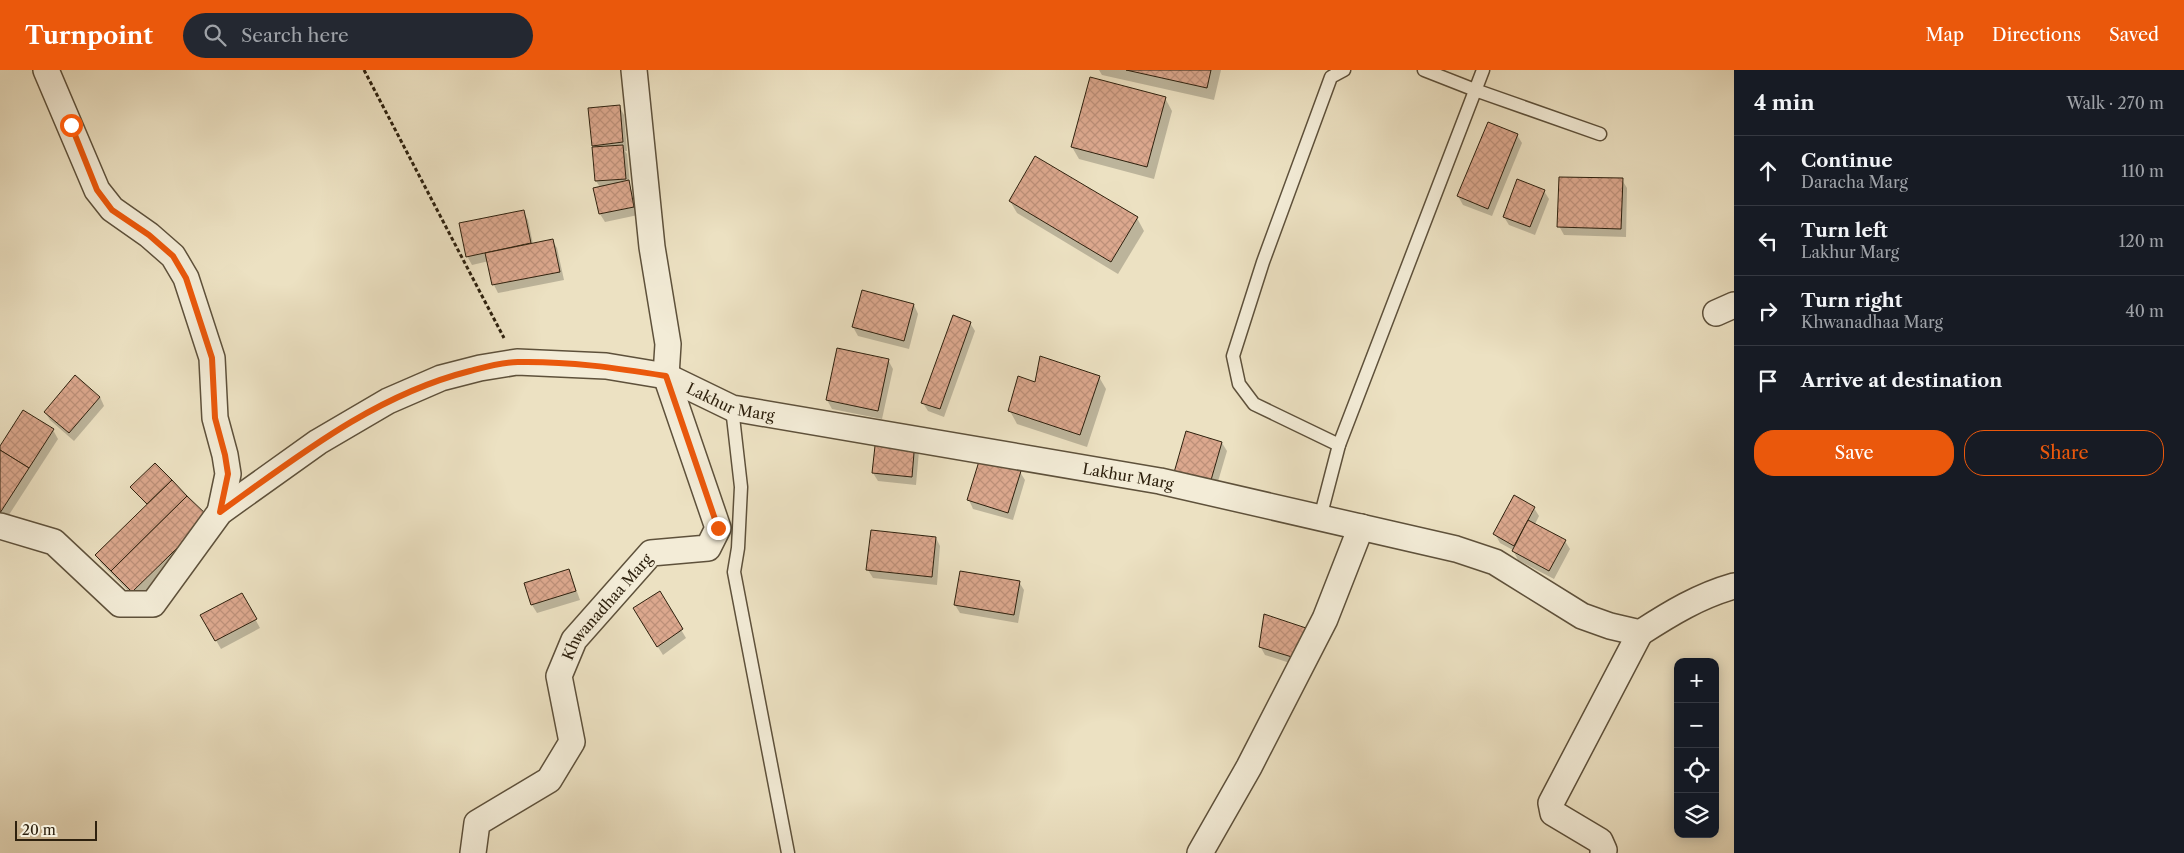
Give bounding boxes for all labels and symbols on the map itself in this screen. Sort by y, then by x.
route start [60,114,83,137]
street label: Lakhur Marg [684,378,776,425]
street label: Lakhur Marg [1081,458,1176,493]
route end [707,517,730,540]
street label: Khwanadhaa Marg [557,549,656,663]
scale bar [15,818,98,841]

